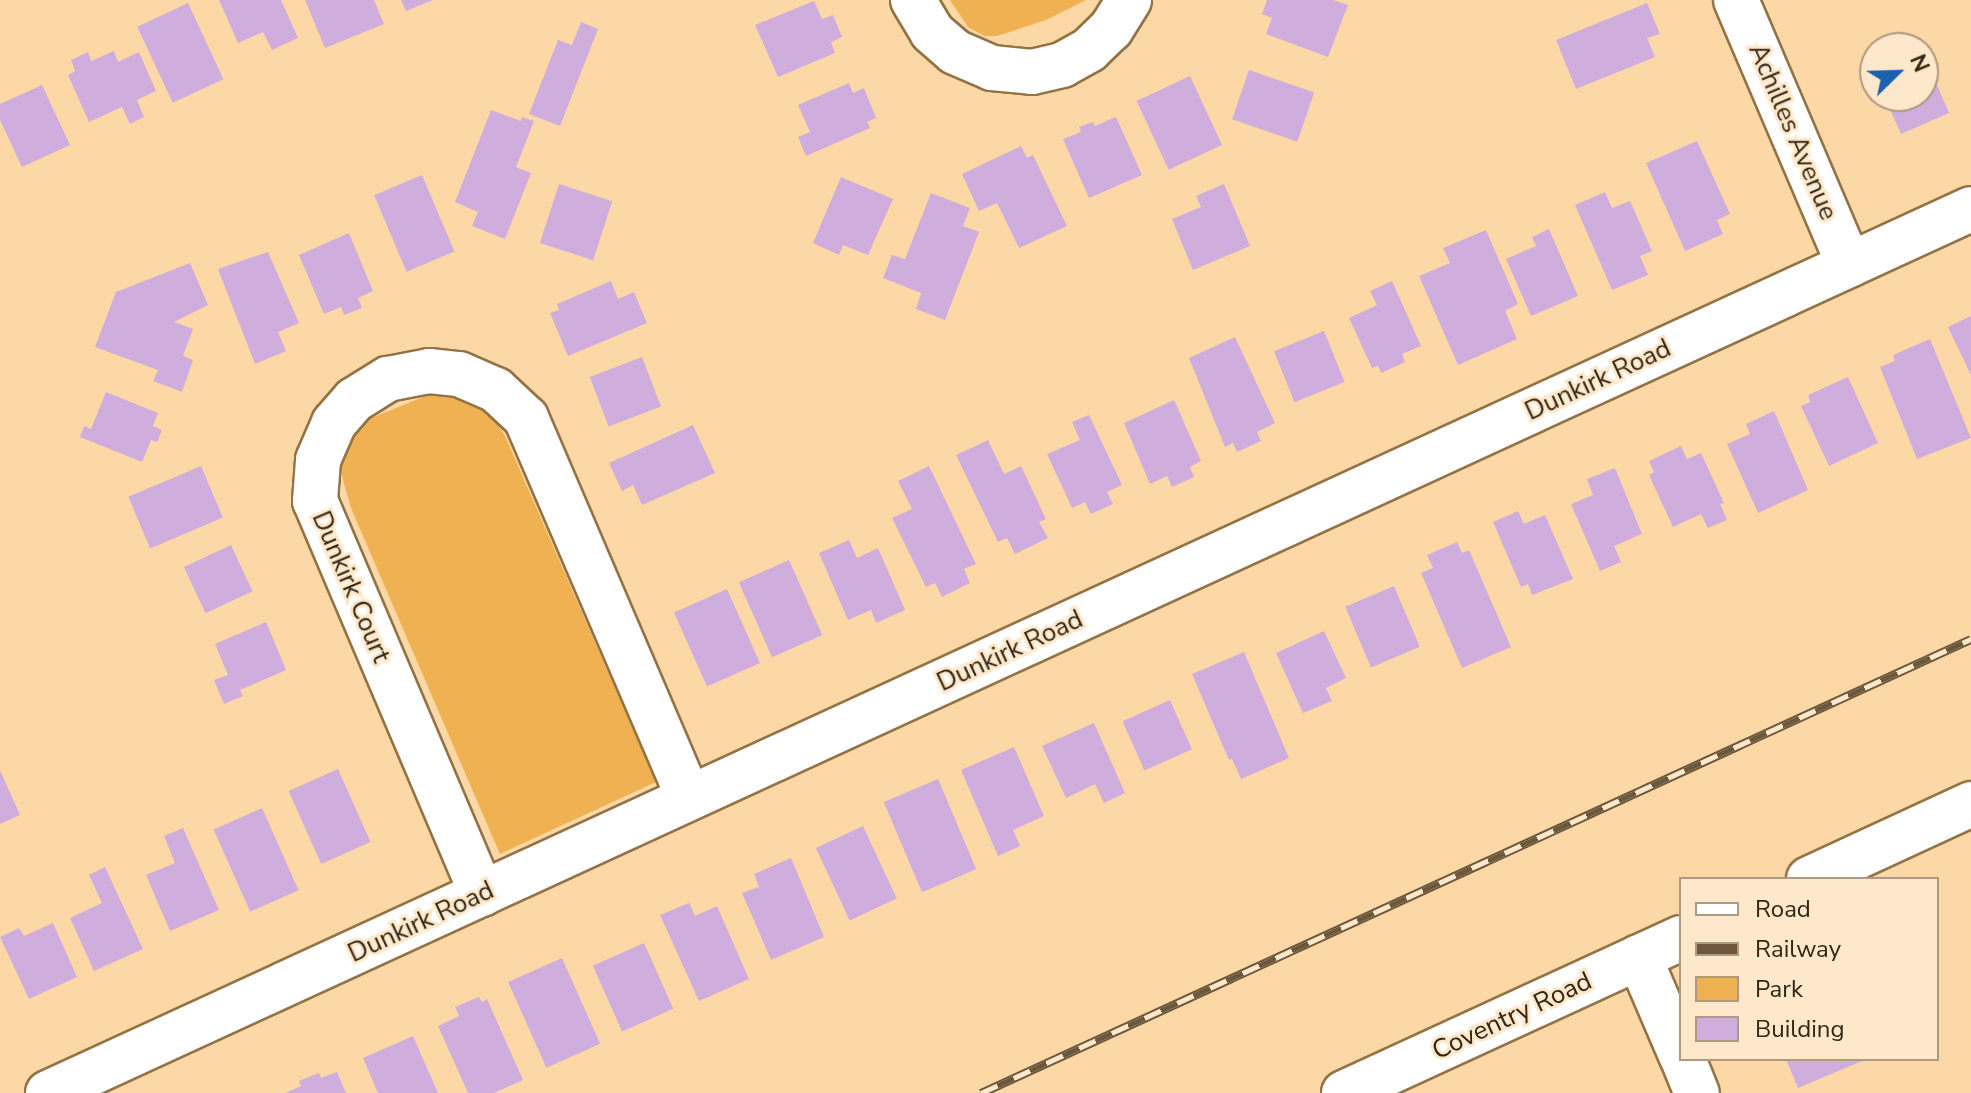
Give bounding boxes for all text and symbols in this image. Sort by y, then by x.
north arrow [1859,32,1939,112]
street label: Achilles Avenue [1742,39,1844,225]
text: N [1902,50,1936,77]
street label: Dunkirk Road [1520,333,1676,427]
street label: Dunkirk Court [305,507,397,667]
street label: Dunkirk Road [932,604,1088,698]
street label: Dunkirk Road [343,875,499,969]
legend [1679,877,1939,1061]
text: Road [1755,893,1811,925]
text: Railway [1755,933,1841,965]
street label: Coventry Road [1427,965,1597,1067]
text: Park [1755,973,1803,1005]
text: Building [1755,1013,1845,1045]

